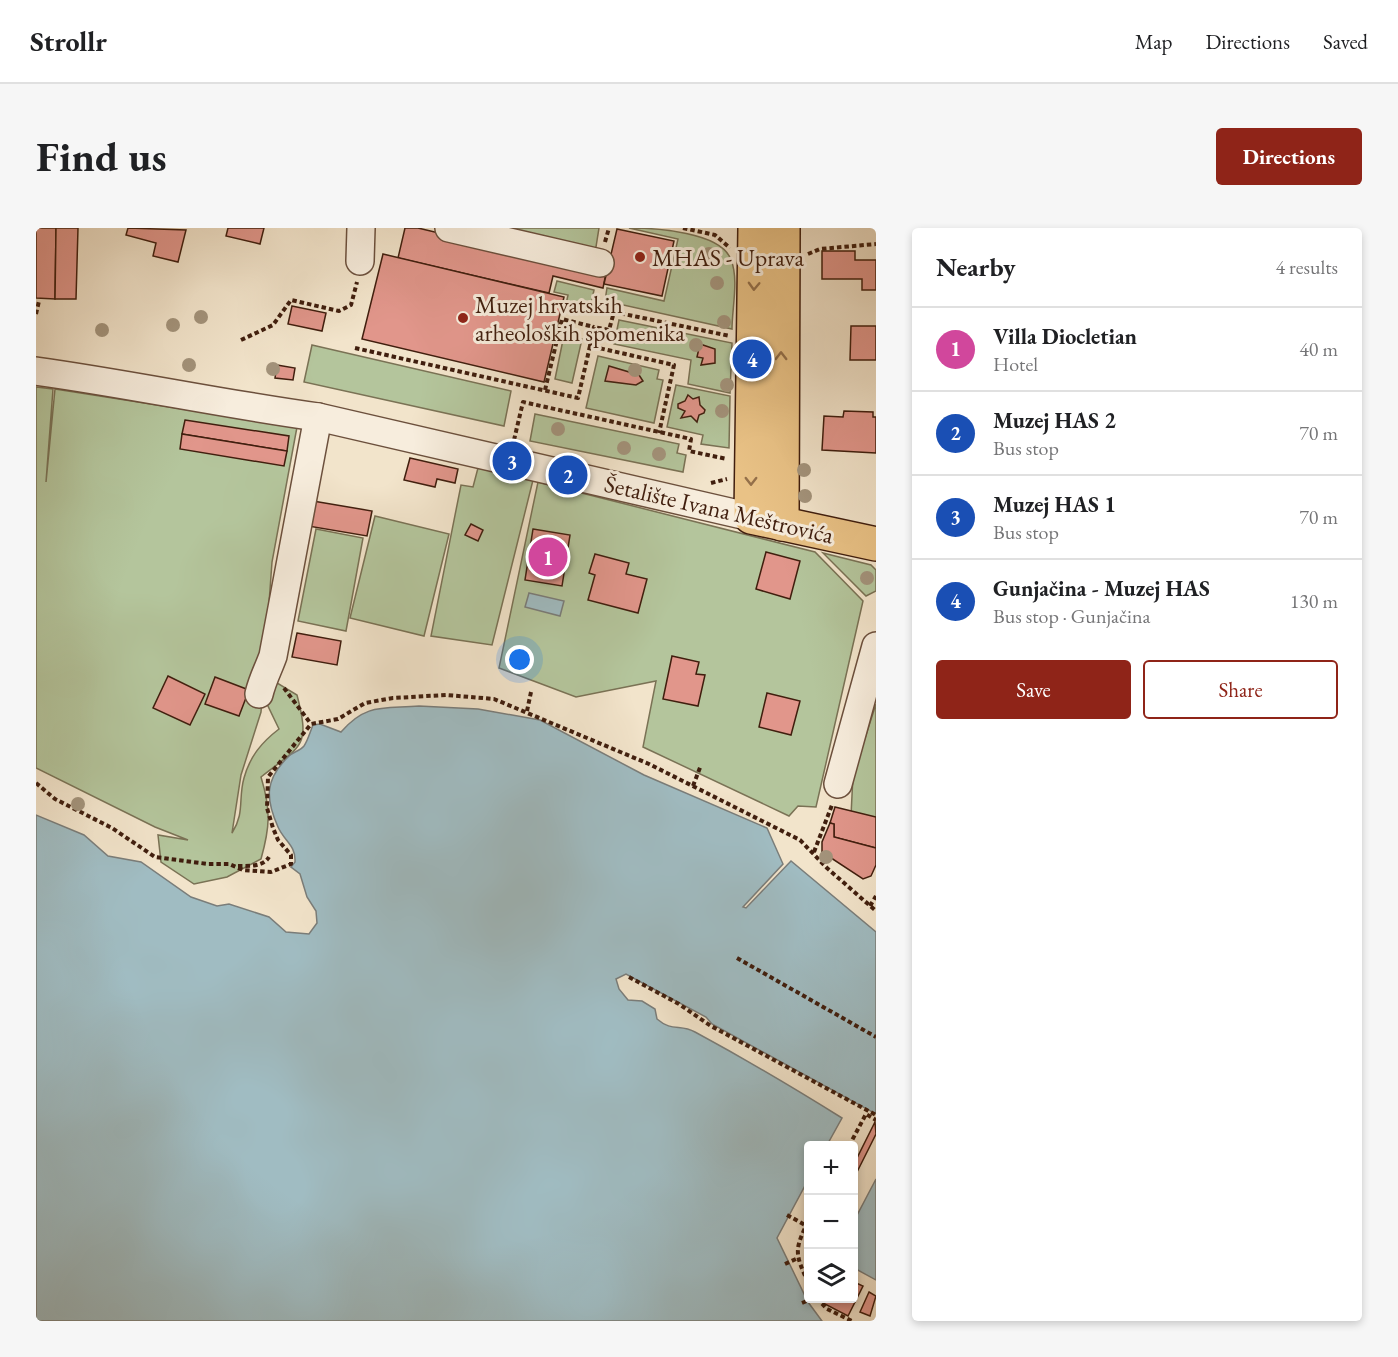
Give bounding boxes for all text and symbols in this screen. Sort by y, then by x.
text: Strollr [30,23,107,59]
text: Map [1135,28,1172,55]
text: Directions [1205,28,1290,55]
text: Saved [1323,28,1368,55]
button: Directions [1216,128,1362,185]
text: Find us [36,129,167,184]
place label: MHAS - Uprava [652,242,804,273]
marker: MHAS - Uprava [633,250,647,264]
text: Nearby [936,250,1016,284]
text: 4 results [1275,254,1338,280]
one-way arrow [748,282,760,291]
place label: Muzej hrvatskih arheoloških spomenika [475,289,685,348]
marker: Muzej hrvatskih arheoloških spomenika [456,311,470,325]
text: Villa Diocletian [993,322,1137,351]
pin: 4 [732,336,772,382]
text: 1 [950,336,961,362]
text: 40 m [1299,336,1338,362]
text: Hotel [993,351,1038,377]
one-way arrow [775,352,787,361]
text: Muzej HAS 2 [993,406,1116,435]
text: 2 [950,420,961,446]
text: 70 m [1299,420,1338,446]
text: Bus stop [993,435,1059,461]
pin: 3 [492,438,532,484]
pin: 2 [548,452,588,498]
street label: Šetalište Ivana Meštrovića [601,468,837,551]
one-way arrow [745,477,757,486]
text: Muzej HAS 1 [993,490,1116,519]
text: 3 [950,504,961,530]
text: 70 m [1299,504,1338,530]
text: Bus stop [993,519,1059,545]
pin: 1 [528,534,568,580]
text: Gunjačina - Muzej HAS [993,574,1210,603]
text: 4 [950,588,961,614]
text: 130 m [1290,588,1338,614]
text: Bus stop · Gunjačina [993,603,1151,629]
your location [505,645,534,674]
button: Save [936,660,1131,719]
button: Share [1143,660,1338,719]
map controls [804,1141,858,1303]
button: + [804,1141,858,1195]
button: − [804,1195,858,1249]
button: layers [804,1249,858,1303]

